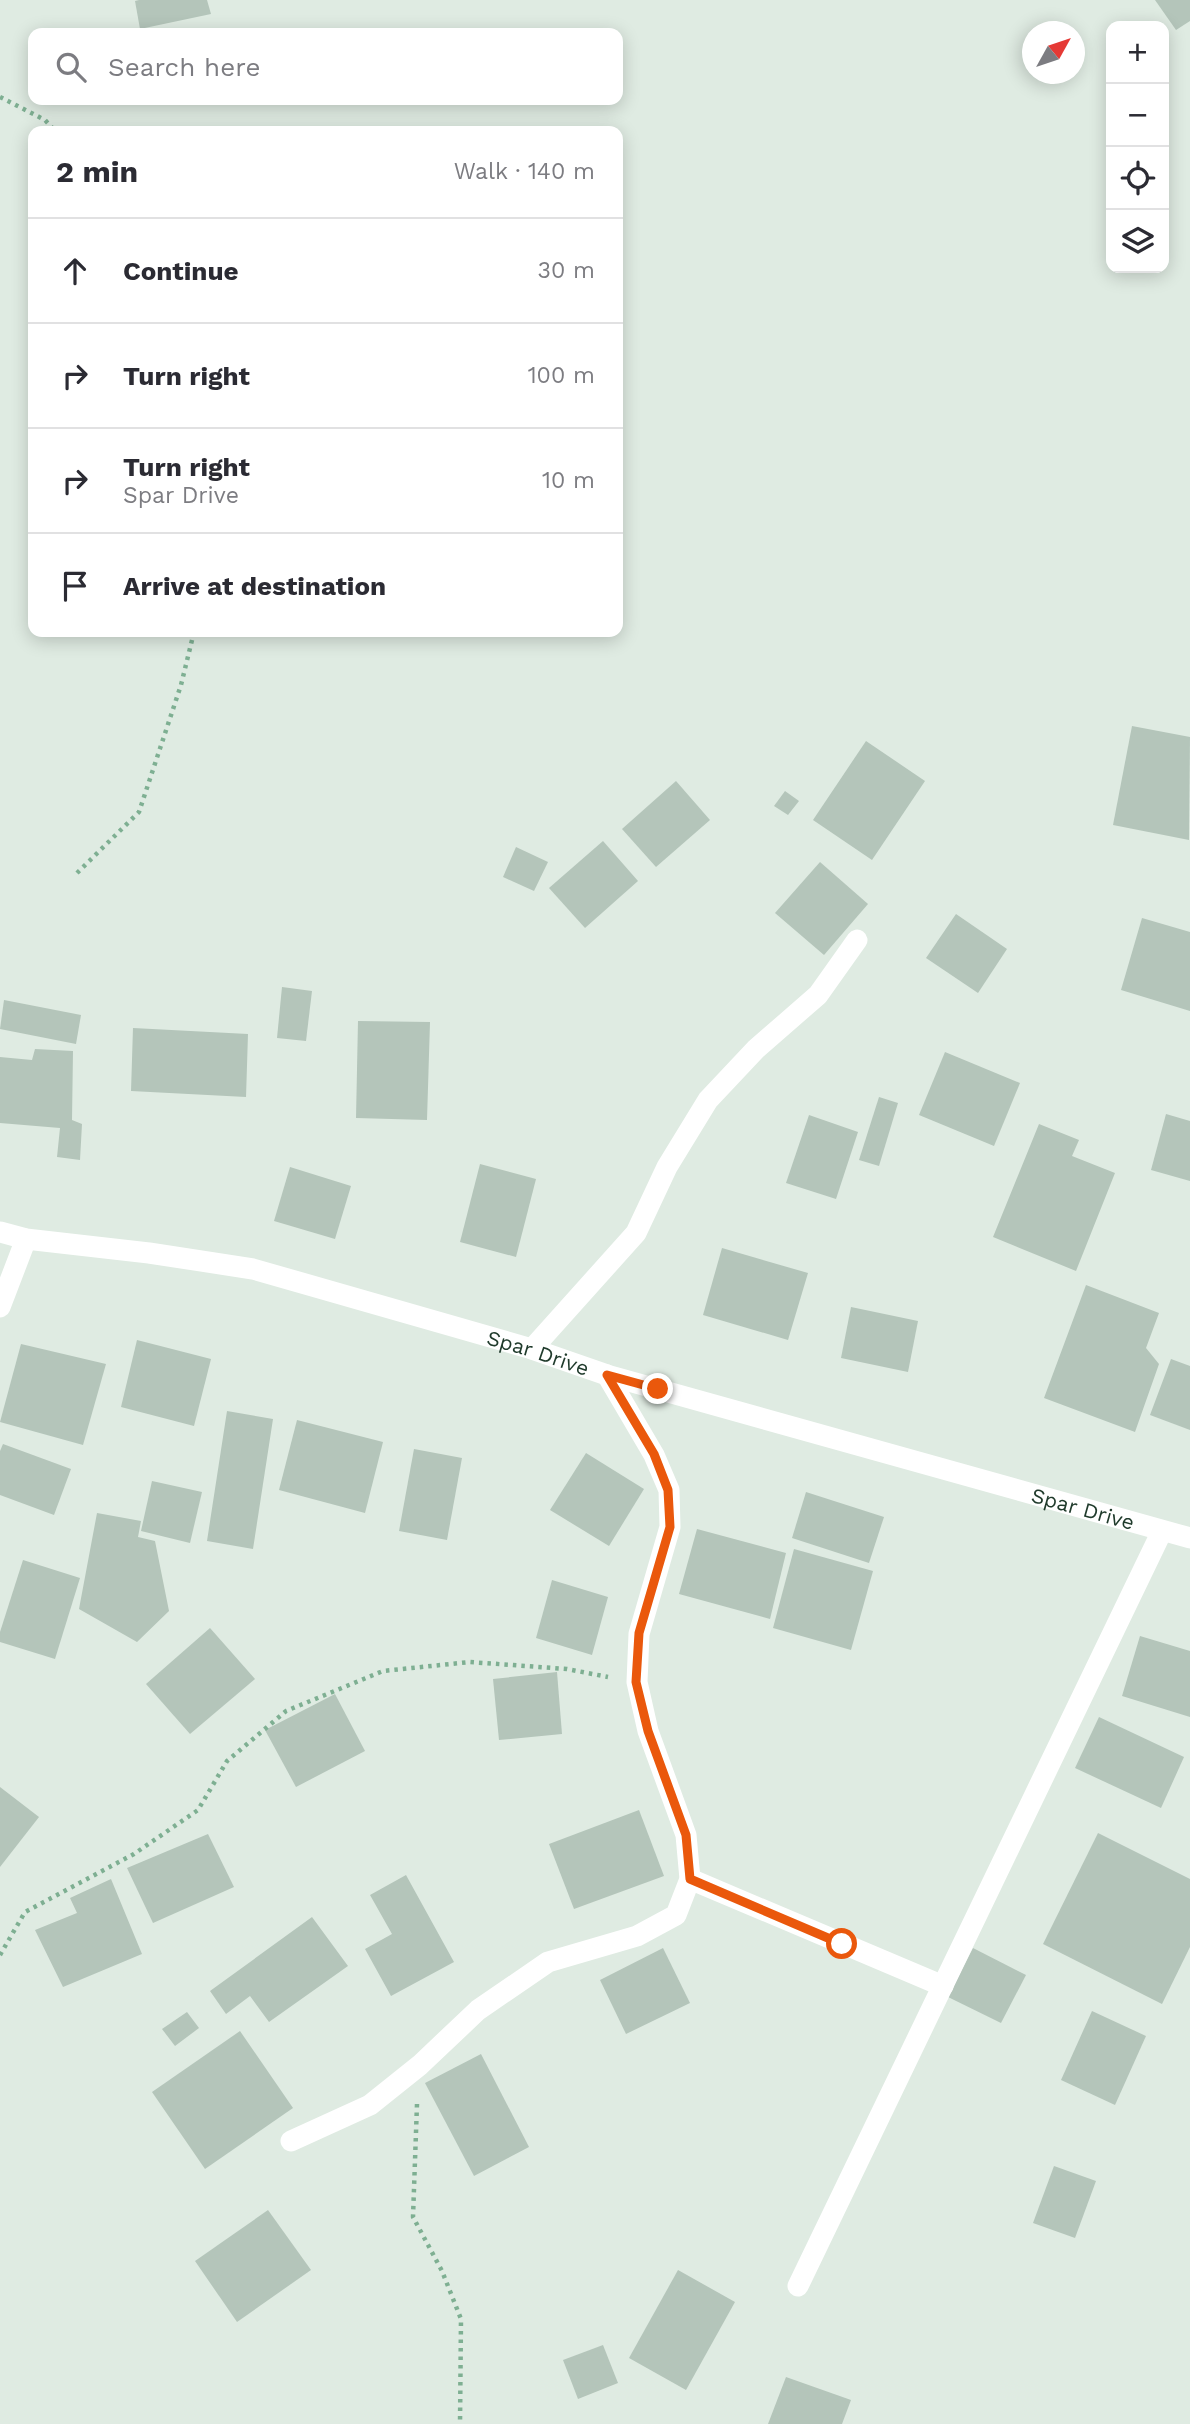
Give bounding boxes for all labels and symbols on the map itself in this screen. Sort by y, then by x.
north arrow [1022,21,1085,84]
street label: Spar Drive [484,1324,593,1380]
route end [642,1373,673,1404]
street label: Spar Drive [1029,1482,1138,1534]
route start [826,1928,857,1959]

